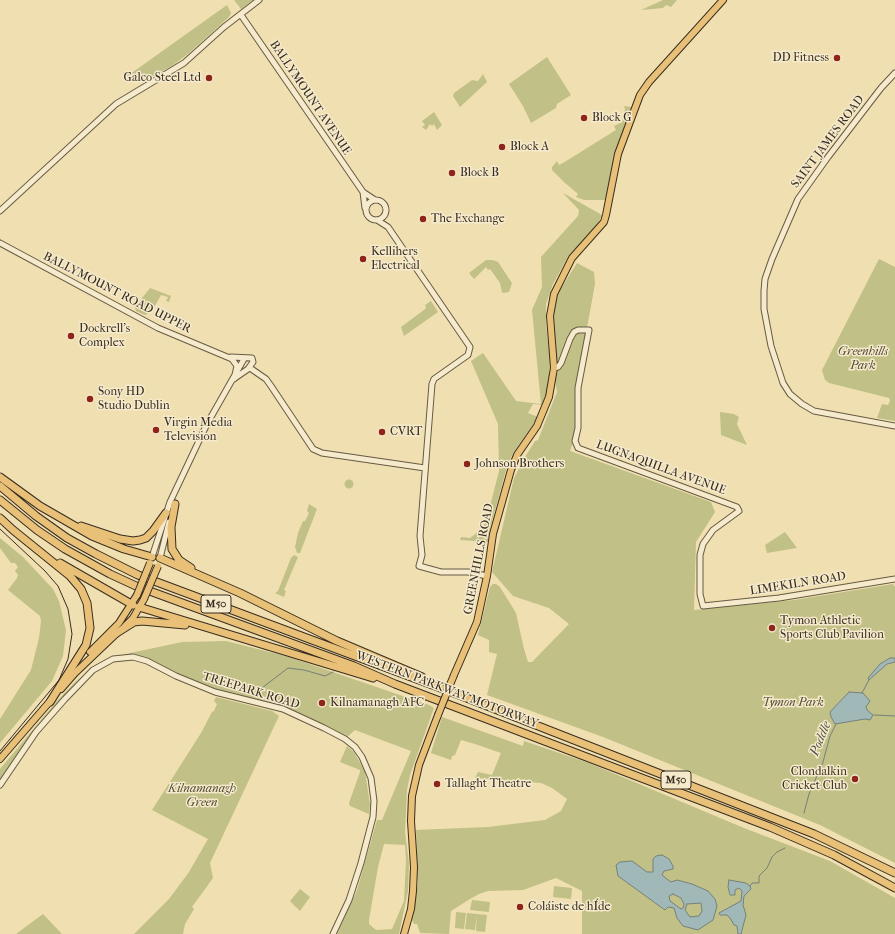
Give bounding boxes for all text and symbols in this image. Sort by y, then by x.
street label: BALLYMOUNT AVENUE [266,38,354,158]
place label: DD Fitness [772,51,829,65]
marker: DD Fitness [832,53,842,63]
place label: Galco Steel Ltd [124,71,201,85]
marker: Galco Steel Ltd [204,73,214,83]
street label: SAINT JAMES ROAD [788,93,868,191]
place label: Block G [592,111,632,125]
marker: Block G [579,113,589,123]
place label: Block A [510,140,549,154]
marker: Block A [497,142,507,152]
place label: Block B [460,166,499,180]
marker: Block B [447,168,457,178]
place label: The Exchange [431,212,505,226]
marker: The Exchange [418,214,428,224]
place label: Kellihers Electrical [371,245,420,273]
street label: BALLYMOUNT ROAD UPPER [41,249,193,337]
marker: Kellihers Electrical [358,254,368,264]
place label: Dockrell's Complex [79,322,130,350]
marker: Dockrell's Complex [66,331,76,341]
park label: Greenhills Park [838,345,888,373]
place label: Sony HD Studio Dublin [98,385,170,413]
marker: Sony HD Studio Dublin [85,394,95,404]
place label: Virgin Media Television [164,416,232,444]
marker: Virgin Media Television [151,425,161,435]
place label: CVRT [390,425,422,439]
marker: CVRT [377,427,387,437]
street label: LUGNAQUILLA AVENUE [594,438,728,498]
place label: Johnson Brothers [475,457,564,471]
marker: Johnson Brothers [462,459,472,469]
street label: GREENHILLS ROAD [461,502,497,616]
street label: LIMEKILN ROAD [749,569,847,599]
road number: M50 [201,595,231,613]
place label: Tymon Athletic Sports Club Pavilion [780,614,884,642]
marker: Tymon Athletic Sports Club Pavilion [767,623,777,633]
street label: WESTERN PARKWAY MOTORWAY [354,648,540,732]
street label: TREEPARK ROAD [201,669,301,713]
place label: Kilnamanagh AFC [330,696,424,710]
park label: Tymon Park [762,696,824,710]
marker: Kilnamanagh AFC [317,698,327,708]
water label: Poddle [807,720,835,758]
place label: Clondalkin Cricket Club [782,765,847,793]
road number: M50 [661,771,691,789]
marker: Clondalkin Cricket Club [850,774,860,784]
place label: Tallaght Theatre [445,777,531,791]
marker: Tallaght Theatre [432,779,442,789]
park label: Kilnamanagh Green [168,782,236,810]
place label: Coláiste de hÍde [528,900,610,914]
marker: Coláiste de hÍde [515,902,525,912]

